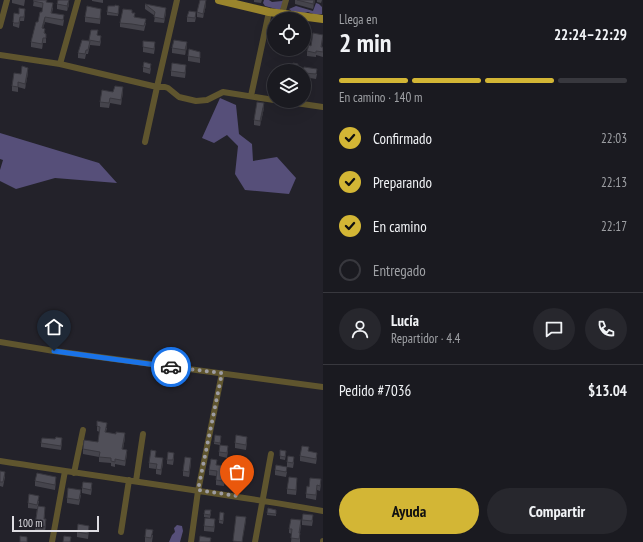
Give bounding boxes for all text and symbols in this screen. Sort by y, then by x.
text: Llega en [339,11,377,28]
map controls [267,12,311,108]
button: locate [267,12,311,56]
text: 22:24–22:29 [554,25,627,44]
text: 2 min [339,26,392,59]
button: layers [267,64,311,108]
text: En camino · 140 m [339,89,423,106]
icon: check [339,127,361,149]
text: Confirmado [373,129,432,148]
text: 22:03 [601,130,627,147]
icon: check [339,171,361,193]
text: Preparando [373,173,432,192]
text: 22:13 [601,174,627,191]
icon: check [339,215,361,237]
text: En camino [373,217,427,236]
text: 22:17 [601,218,627,235]
text: Entregado [373,261,426,280]
button: person [339,308,381,350]
button: chat [533,308,575,350]
button: phone [585,308,627,350]
pin [37,310,71,351]
text: Lucía [391,311,419,330]
icon: home [43,316,65,338]
text: Repartidor · 4.4 [391,330,460,347]
courier [151,347,191,387]
icon: car [160,356,182,378]
text: Pedido #7036 [339,381,411,400]
text: $13.04 [588,381,627,400]
pin [220,455,254,496]
icon: bag [226,461,248,483]
button: Ayuda [339,488,479,534]
button: Compartir [487,488,627,534]
scale bar [12,514,99,533]
text: 100 m [18,516,42,530]

